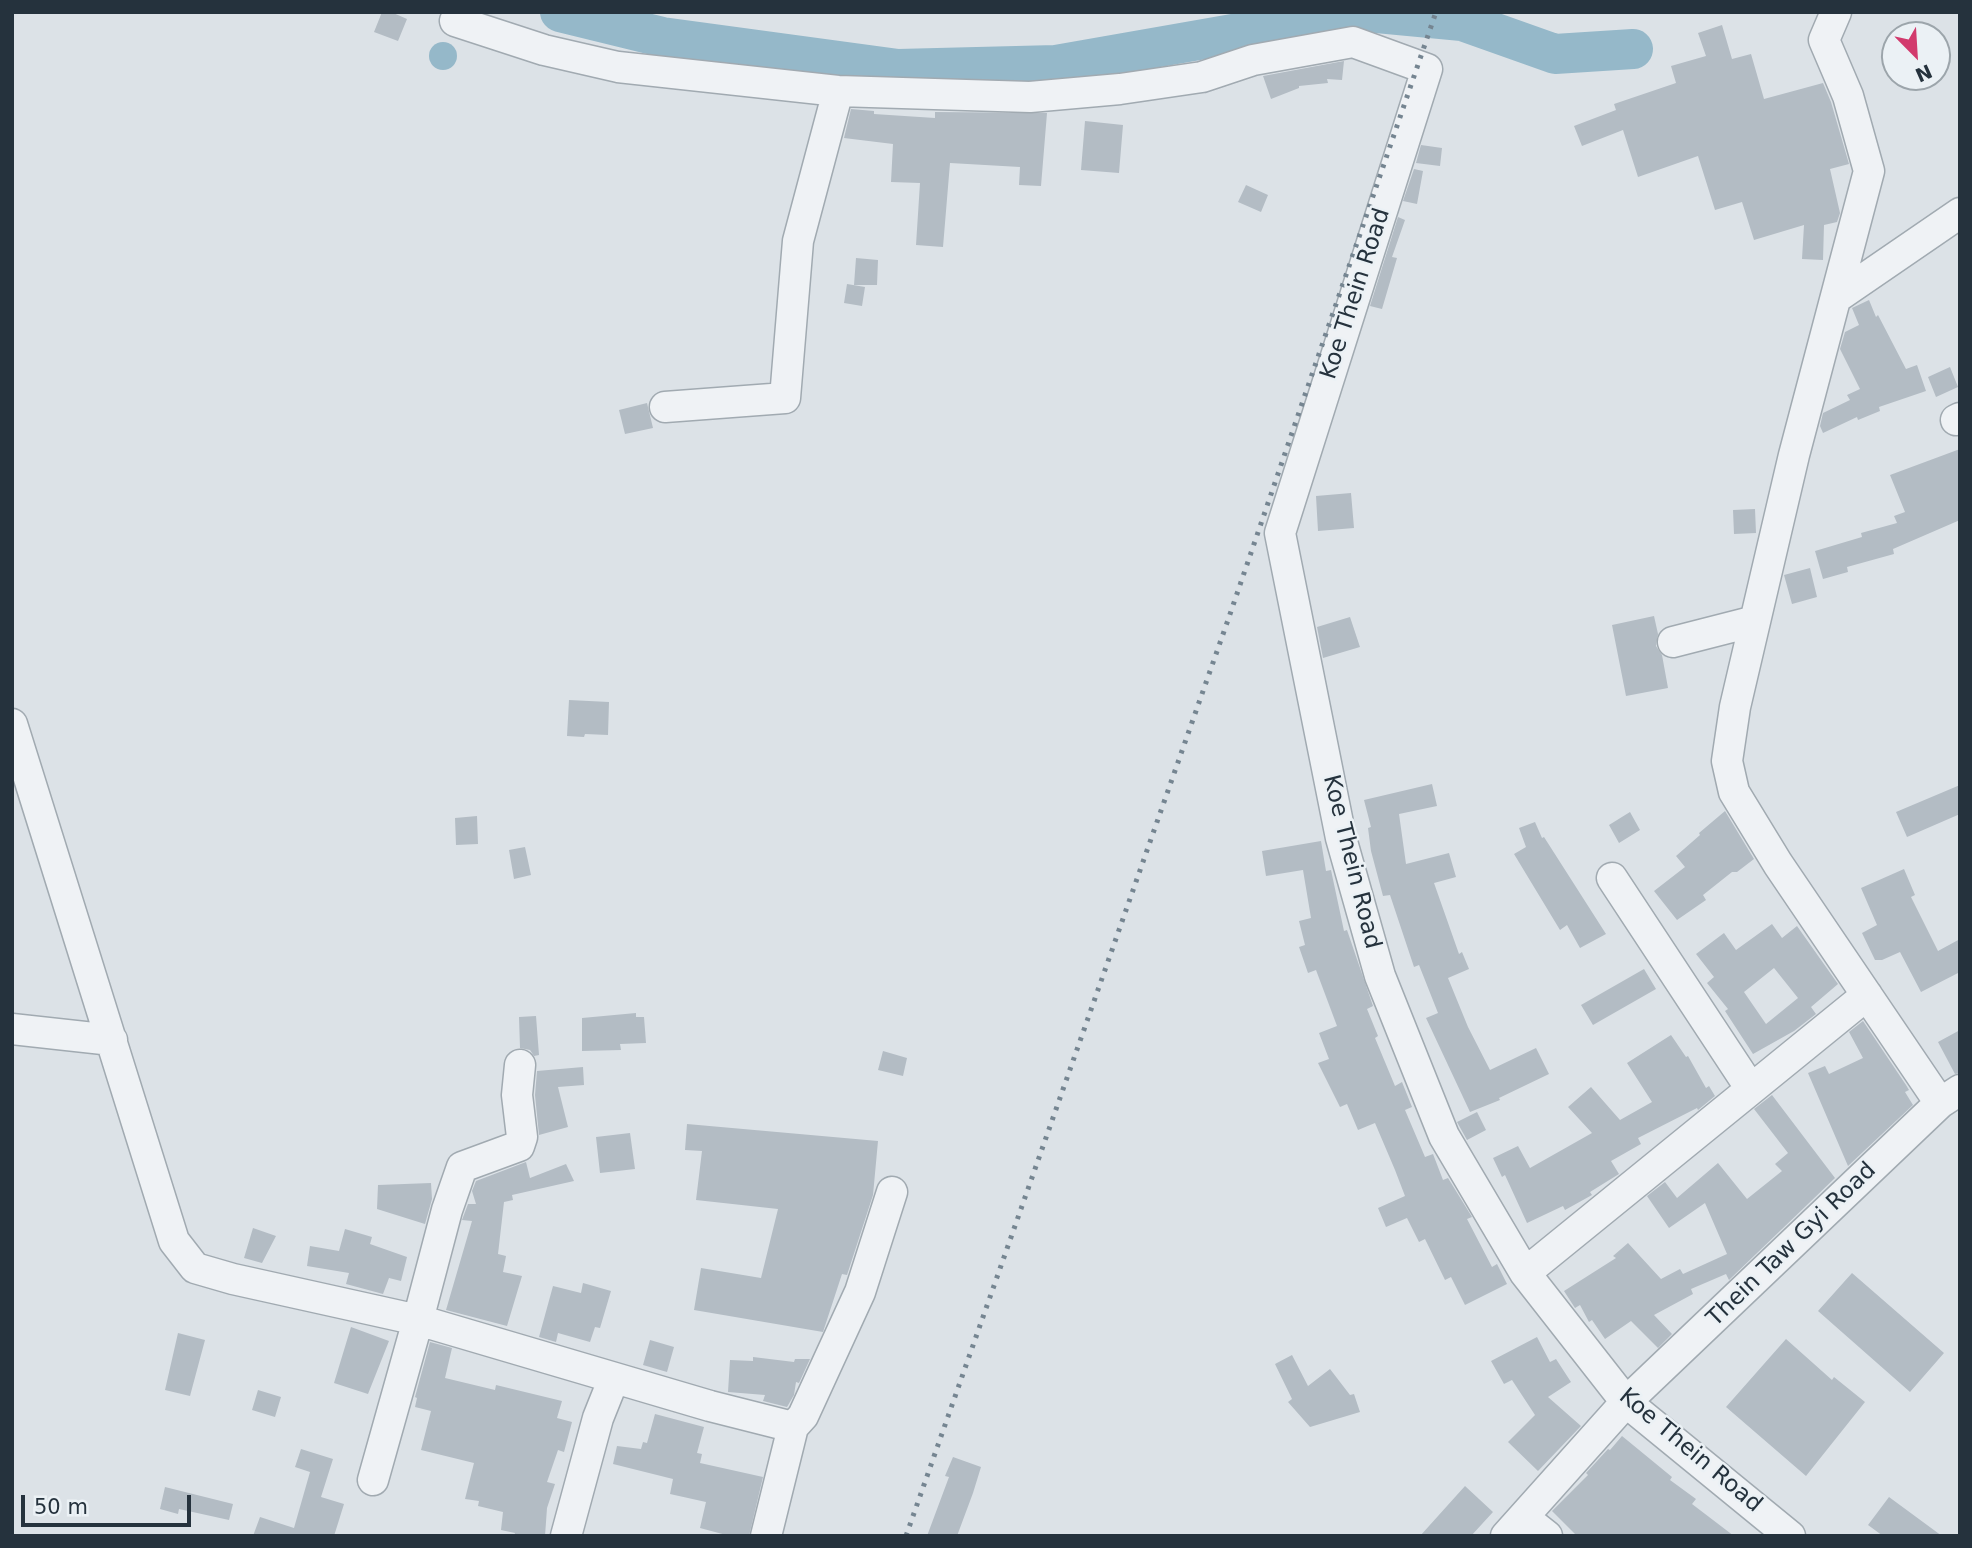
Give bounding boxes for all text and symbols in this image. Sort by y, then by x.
north arrow [1881,21,1951,91]
text: N [1912,60,1935,87]
street label: Koe Thein Road [1315,205,1397,383]
street label: Koe Thein Road [1316,772,1386,952]
street label: Thein Taw Gyi Road [1702,1157,1882,1333]
street label: Koe Thein Road [1613,1383,1767,1519]
scale bar [24,1482,194,1526]
text: 50 m [34,1495,88,1519]

